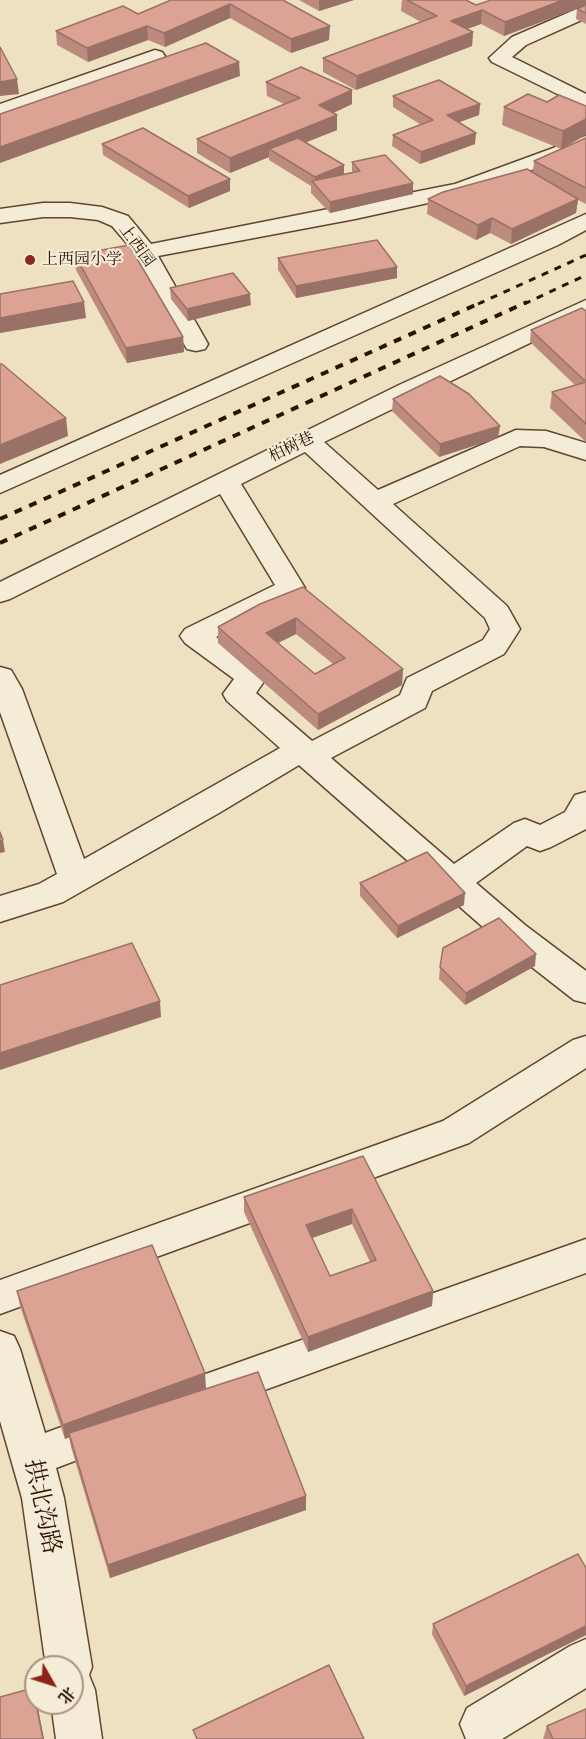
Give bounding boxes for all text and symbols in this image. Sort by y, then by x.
street label: 上西园 [114,221,158,271]
place label: 上西园小学 [42,250,122,270]
marker: 上西园小学 [23,253,37,267]
street label: 柏树巷 [266,429,318,467]
street label: 拱北沟路 [17,1457,65,1557]
north arrow [24,1655,84,1715]
text: 北 [53,1682,80,1708]

